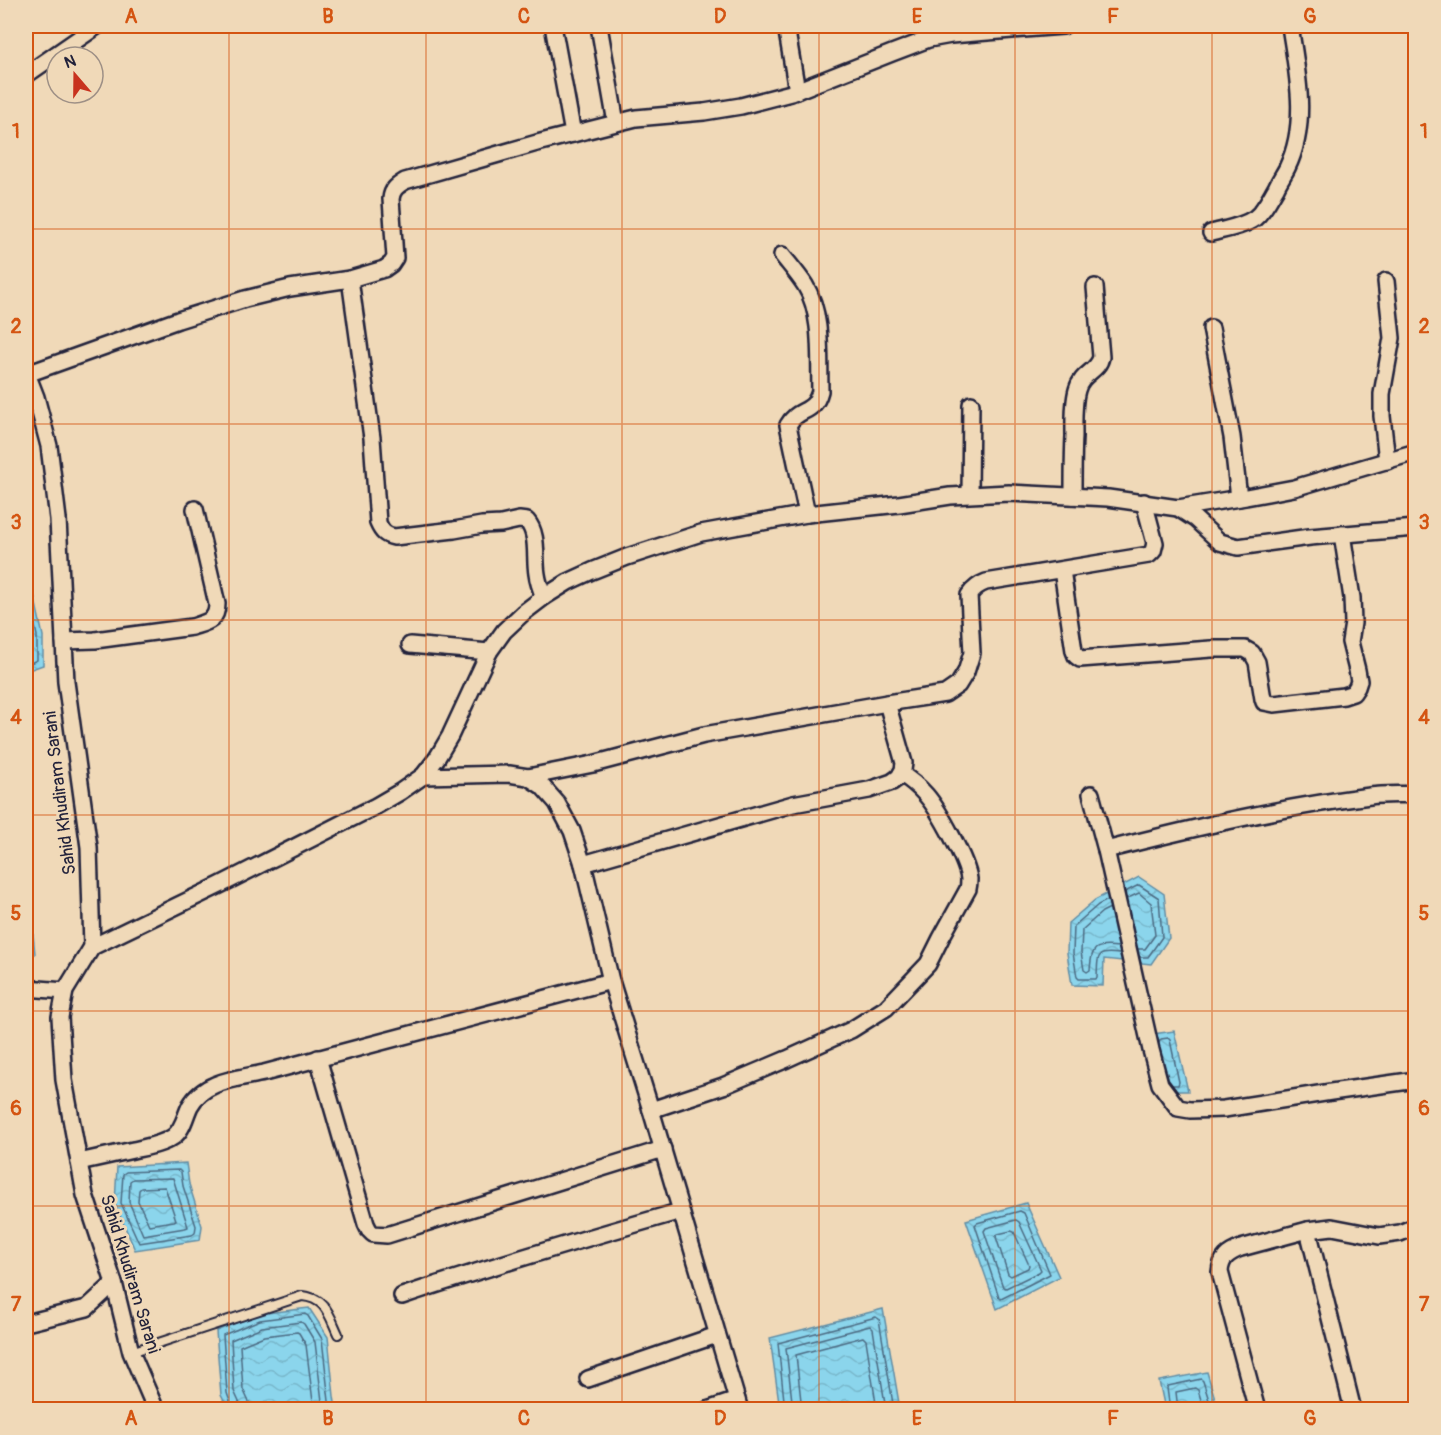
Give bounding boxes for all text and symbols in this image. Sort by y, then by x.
text: A [125,4,138,29]
text: B [322,4,334,29]
text: C [518,4,530,29]
text: D [714,4,727,29]
text: E [912,4,923,29]
text: F [1107,4,1119,29]
text: G [1303,4,1317,29]
north arrow [45,45,105,105]
text: N [62,51,79,73]
text: 1 [12,119,20,144]
text: 1 [1420,119,1428,144]
text: 2 [10,314,22,339]
text: 2 [1418,314,1430,339]
text: 3 [10,510,22,535]
text: 3 [1418,510,1430,535]
text: 4 [10,705,22,730]
text: 4 [1418,705,1430,730]
street label: Sahid Khudiram Sarani [39,710,81,876]
text: 5 [11,901,22,926]
text: 5 [1419,901,1430,926]
text: 6 [10,1096,22,1121]
text: 6 [1418,1096,1430,1121]
street label: Sahid Khudiram Sarani [95,1192,165,1356]
text: 7 [11,1292,22,1317]
text: 7 [1419,1292,1430,1317]
text: A [125,1406,138,1431]
text: B [322,1406,334,1431]
text: C [518,1406,530,1431]
text: D [714,1406,727,1431]
text: E [912,1406,923,1431]
text: F [1107,1406,1119,1431]
text: G [1303,1406,1317,1431]

